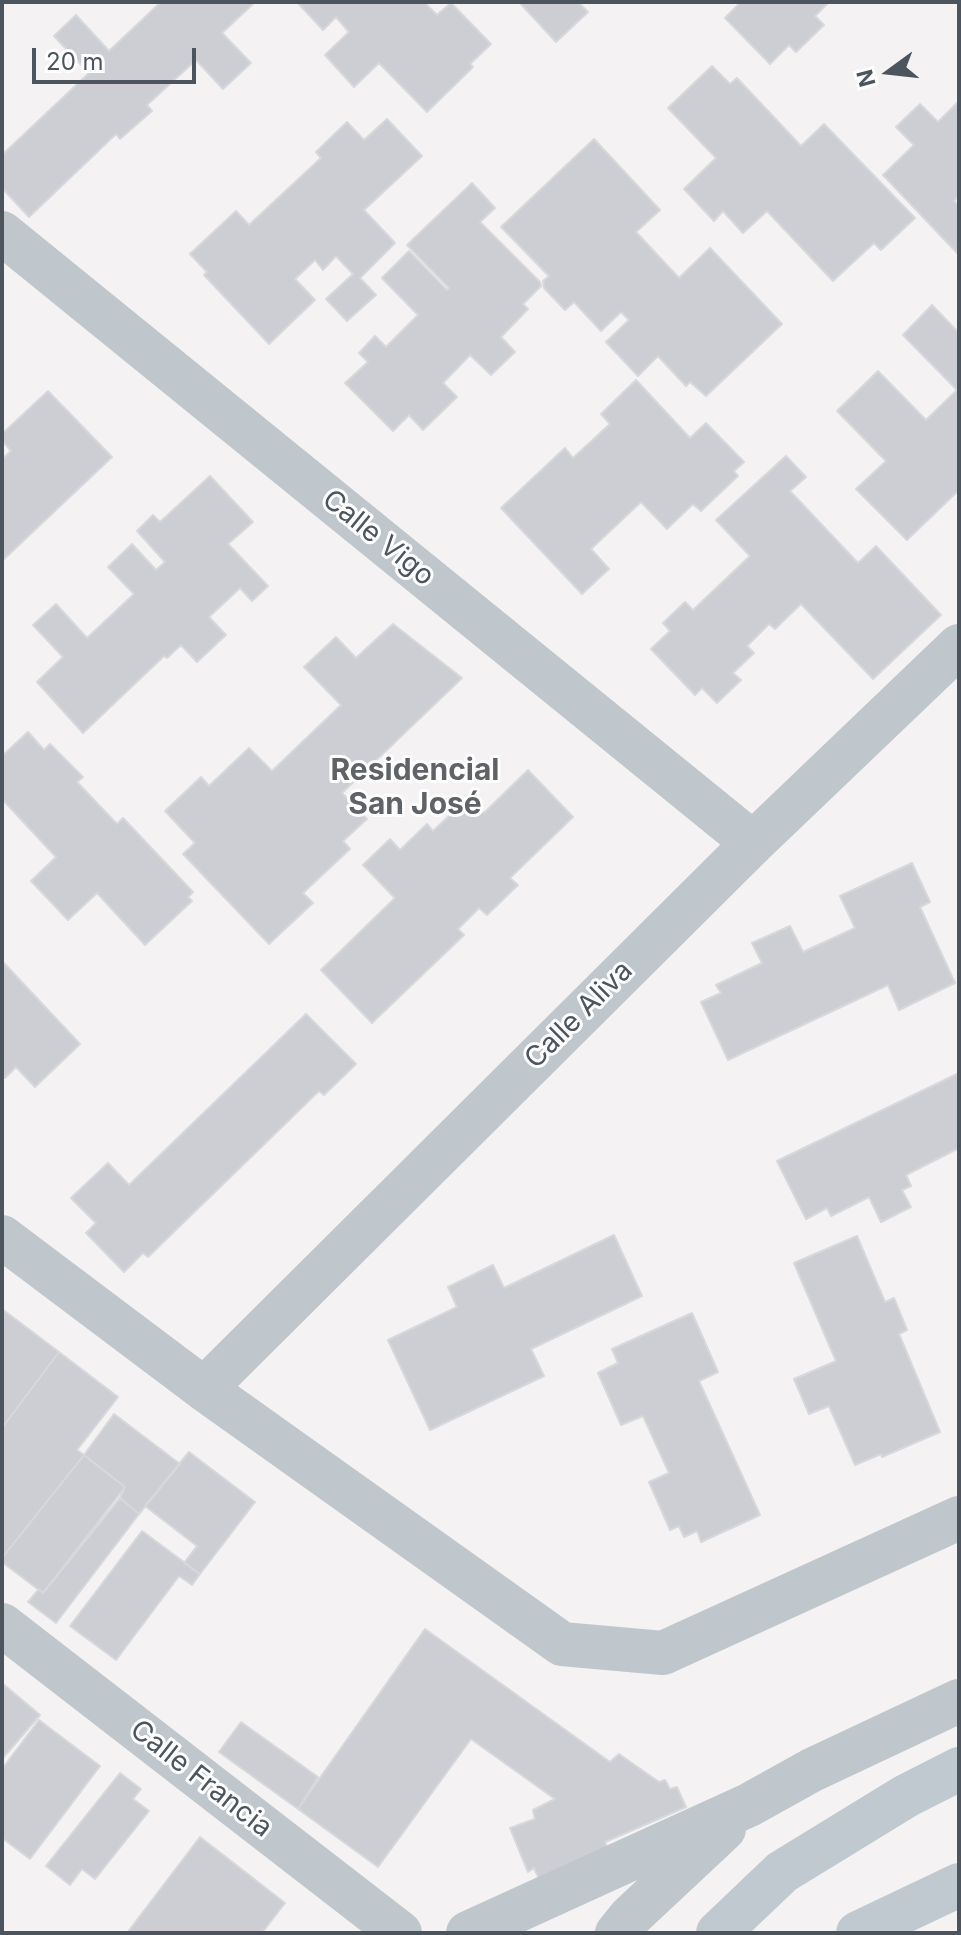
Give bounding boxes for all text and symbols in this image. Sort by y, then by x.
scale bar [36,32,200,82]
north arrow [849,32,929,112]
text: 20 m [46,47,104,76]
text: N [851,67,881,90]
street label: Calle Vigo [315,483,441,593]
district label: Residencial San José [331,753,499,824]
street label: Calle Aliva [518,954,640,1076]
street label: Calle Francia [123,1713,279,1845]

